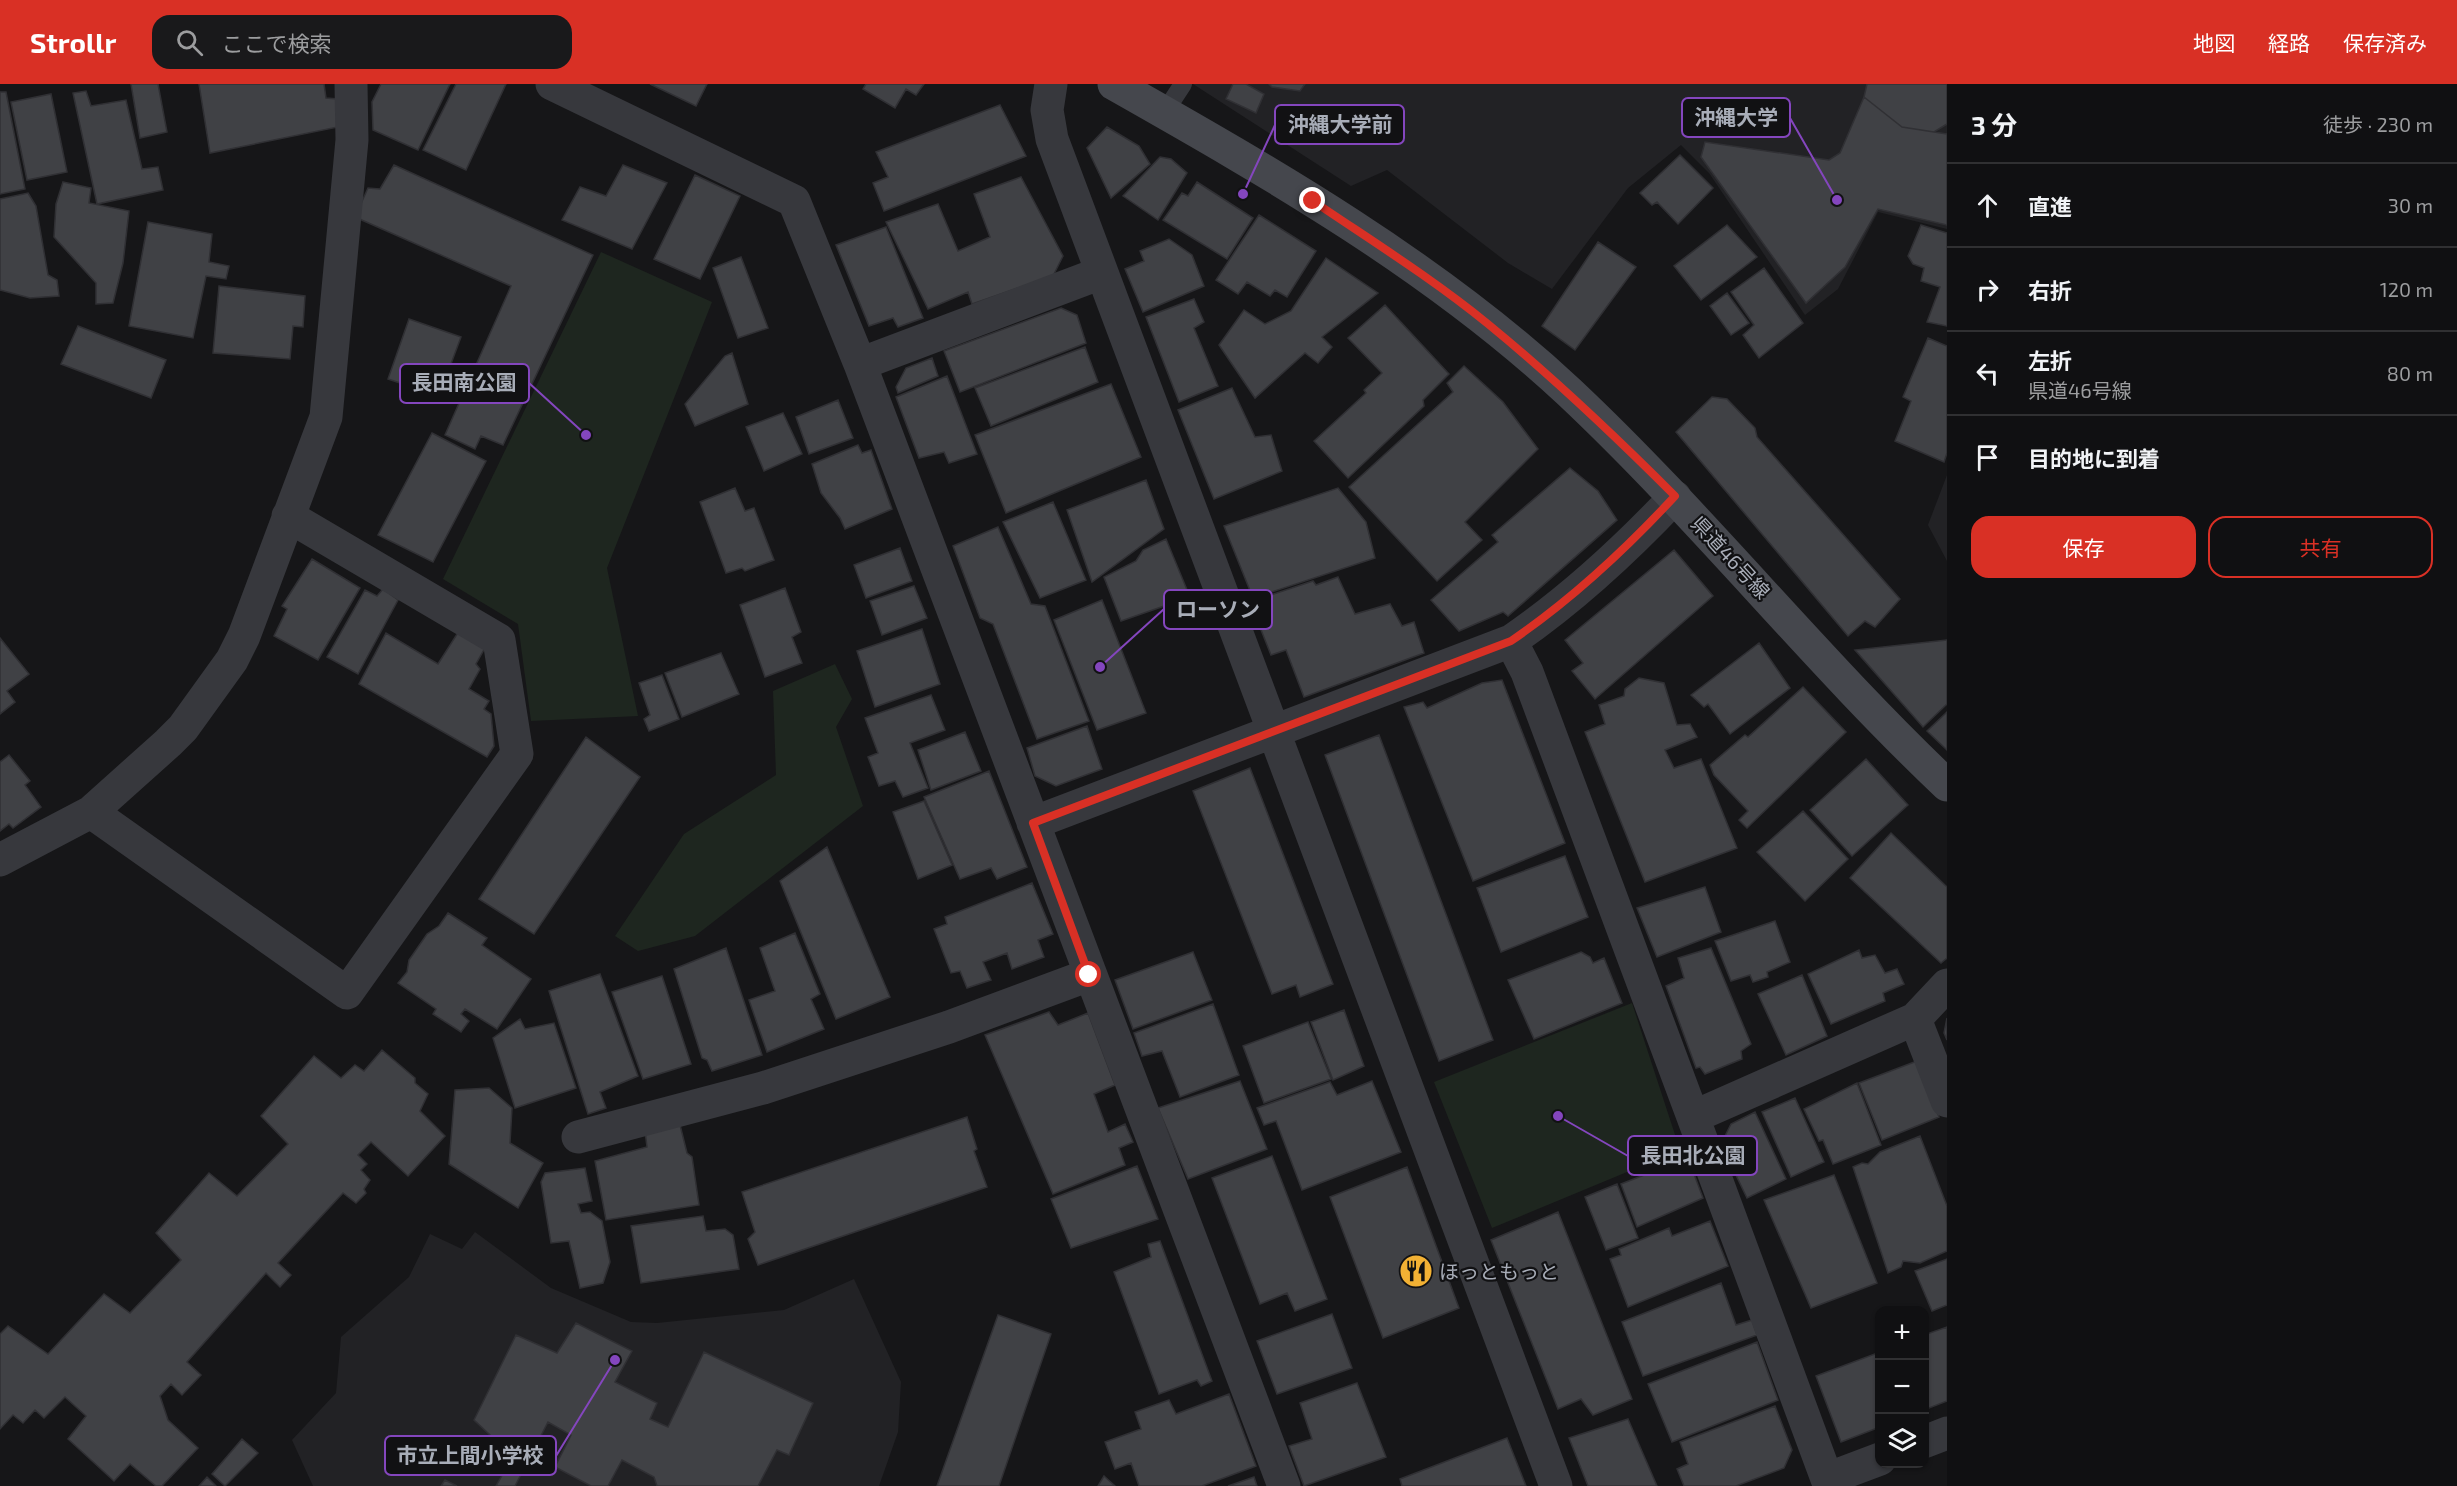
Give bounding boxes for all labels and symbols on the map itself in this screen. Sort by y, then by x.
callout: 沖縄大学 [1682,98,1790,137]
text: 沖縄大学 [1694,104,1778,129]
callout: 沖縄大学前 [1275,105,1404,144]
text: 沖縄大学前 [1288,111,1393,136]
route end [1299,187,1325,213]
callout: 長田南公園 [400,364,529,403]
text: 長田南公園 [412,369,517,394]
street label: 県道46号線 [1687,511,1775,603]
callout: ローソン [1164,590,1272,629]
text: ローソン [1176,596,1260,621]
route start [1075,961,1101,987]
callout: 長田北公園 [1628,1136,1757,1175]
text: 長田北公園 [1641,1142,1746,1167]
restaurant icon: ほっともっと [1398,1253,1434,1289]
place label: ほっともっと [1439,1259,1559,1283]
callout: 市立上間小学校 [385,1436,556,1475]
text: 市立上間小学校 [397,1442,544,1467]

